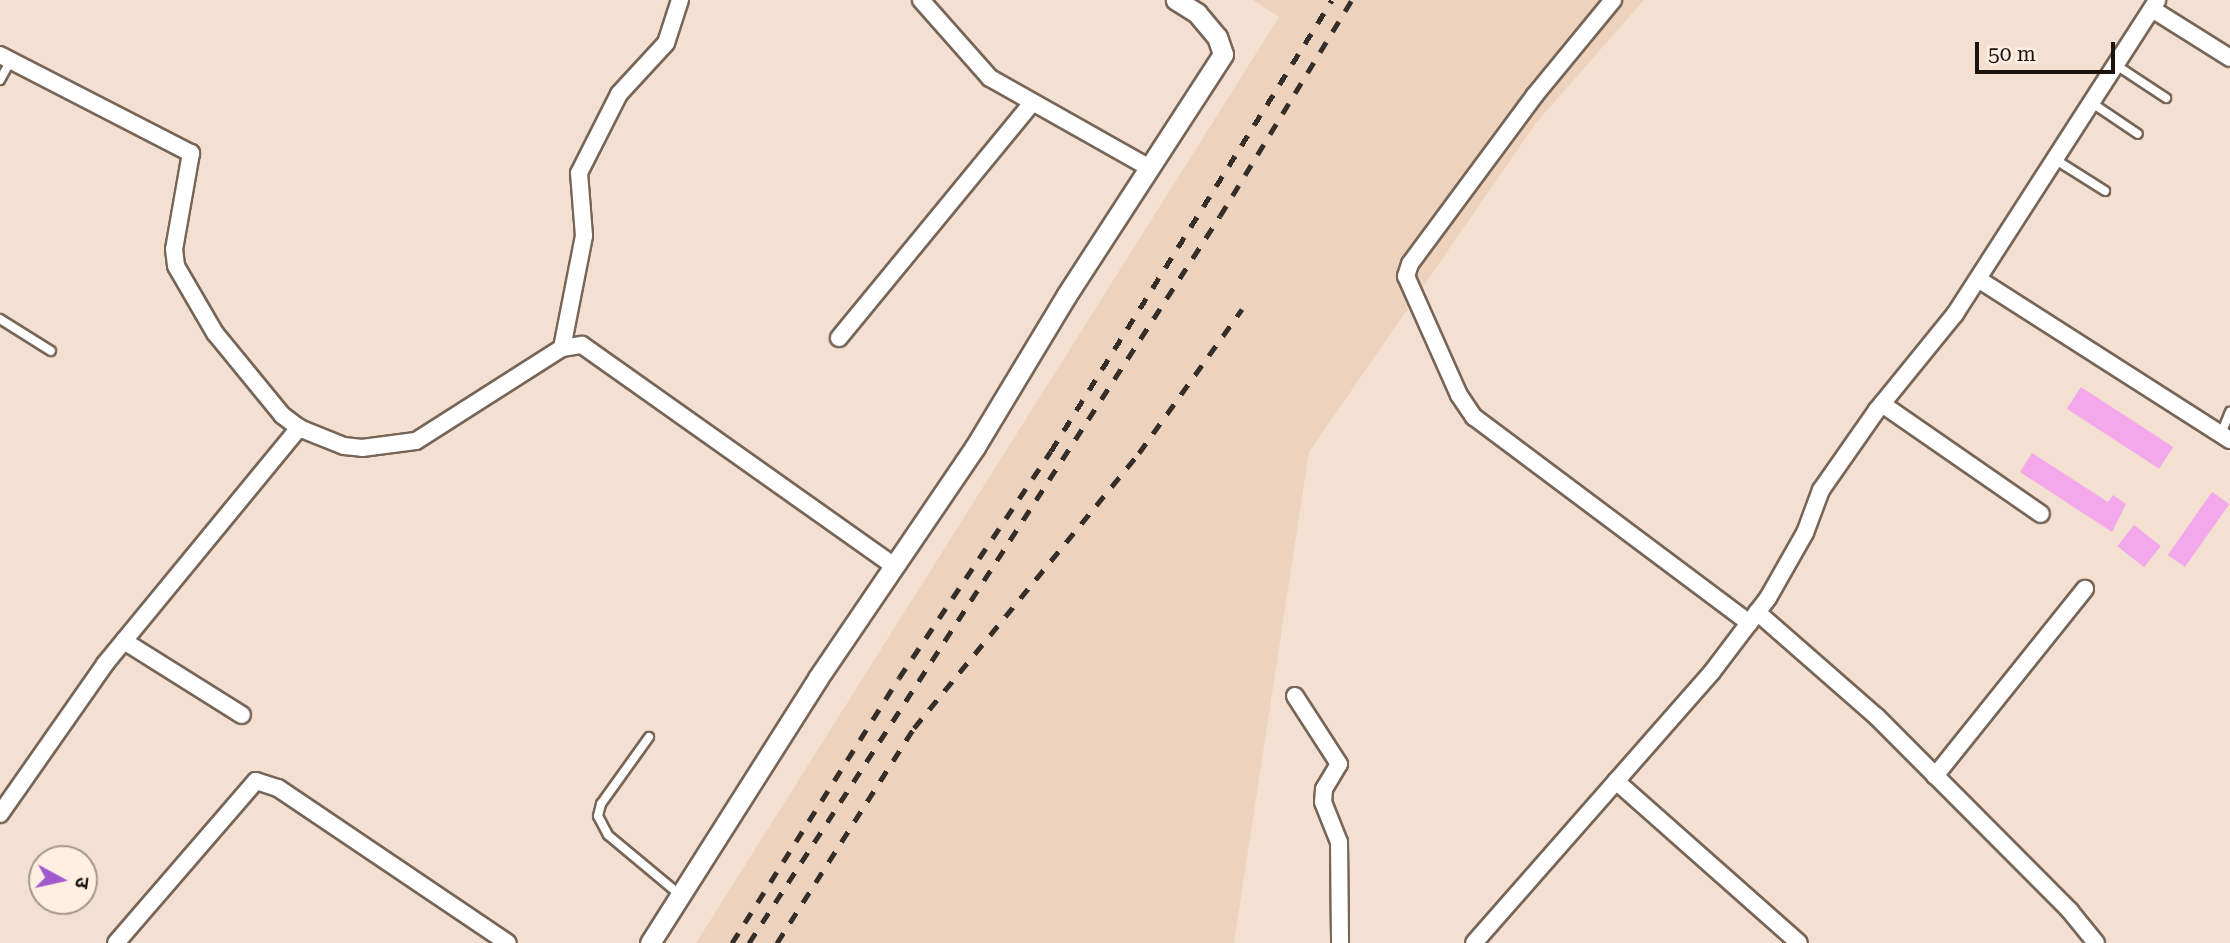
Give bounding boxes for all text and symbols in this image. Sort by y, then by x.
scale bar [1978,28,2118,72]
text: 50 m [1988,42,2036,66]
north arrow [28,845,98,915]
text: उ [70,876,94,890]

